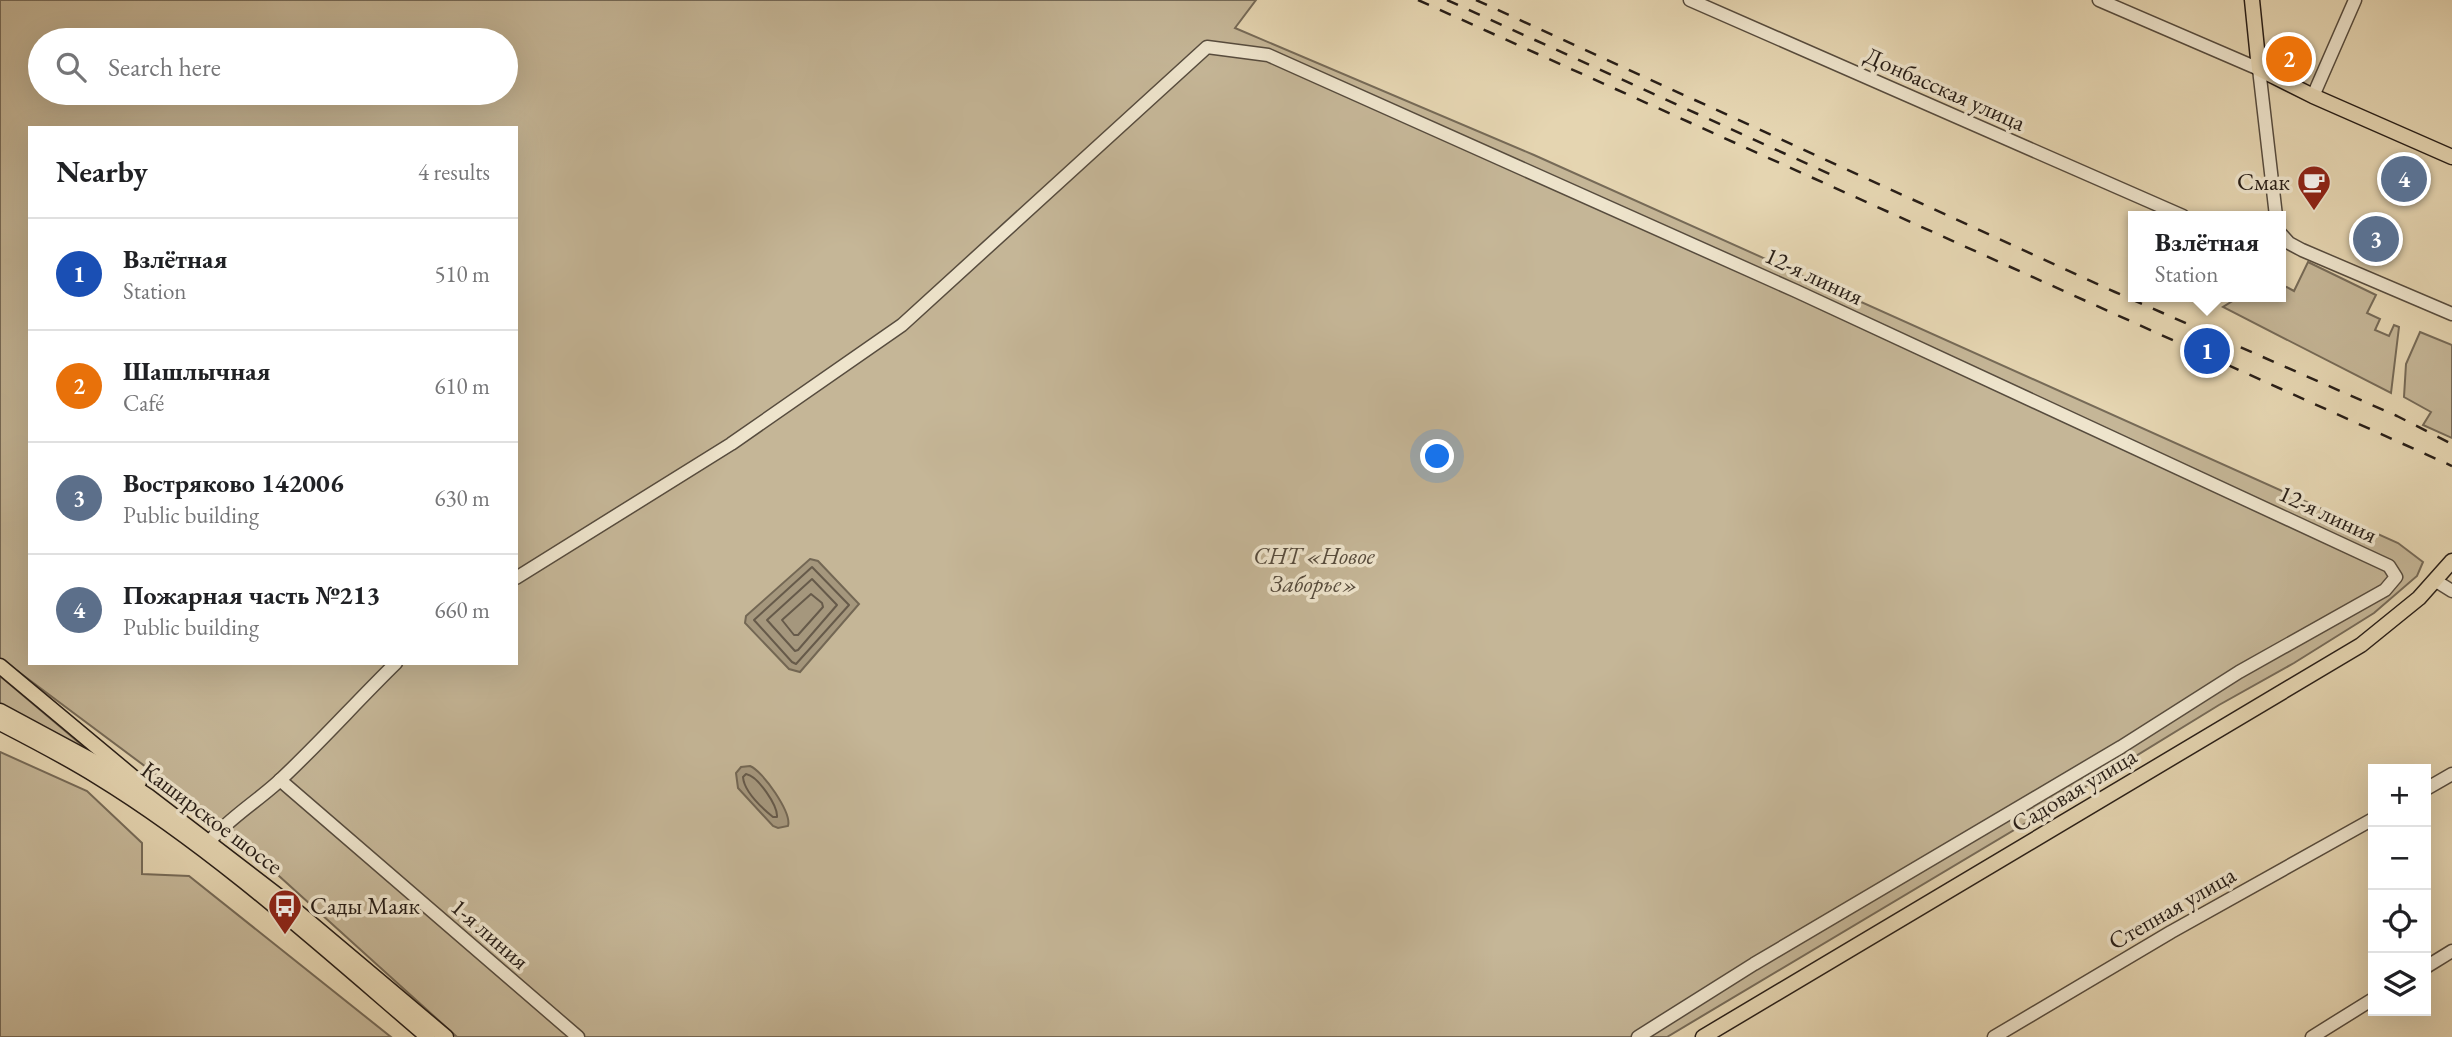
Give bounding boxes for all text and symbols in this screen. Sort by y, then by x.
search box [28,28,518,105]
pin: 2 [2266,33,2312,85]
street label: Донбасская улица [1860,39,2031,138]
icon: search [52,48,90,86]
text: Search here [108,50,221,84]
text: Nearby [56,152,148,191]
pin: 4 [2381,153,2427,205]
text: 4 results [418,157,490,187]
cafe icon: Смак [2295,163,2333,212]
place label: Смак [2237,166,2291,197]
popup [2128,211,2286,302]
pin: 3 [2353,213,2399,265]
text: Взлётная [2155,225,2259,259]
street label: 12-я линия [1760,239,1869,312]
text: Взлётная [123,242,227,276]
text: 1 [73,259,85,289]
text: 510 m [434,259,490,289]
text: Station [2155,259,2218,289]
text: Station [123,276,186,306]
pin: 1 [2184,325,2230,377]
text: Шашлычная [123,354,271,388]
text: 2 [73,371,85,401]
text: 610 m [434,371,490,401]
text: Café [123,388,164,418]
your location [1420,439,1454,473]
text: Востряково 142006 [123,466,344,500]
street label: 12-я линия [2274,477,2383,550]
text: 3 [73,483,85,513]
text: 630 m [434,483,490,513]
text: Public building [123,500,259,530]
park label: СНТ «Новое Заборье» [1253,540,1376,599]
text: Пожарная часть №213 [123,578,380,612]
text: 4 [73,595,85,625]
text: 660 m [434,595,490,625]
text: Public building [123,612,259,642]
street label: Садовая улица [2005,740,2142,839]
street label: Каширское шоссе [135,754,290,881]
map controls [2368,764,2431,1016]
button: + [2368,764,2431,827]
button: − [2368,827,2431,890]
street label: Степная улица [2103,858,2241,956]
bus stop icon: Сады Маяк [266,887,304,936]
place label: Сады Маяк [310,890,420,921]
button: locate [2368,890,2431,953]
street label: 1-я линия [445,891,536,976]
button: layers [2368,953,2431,1016]

